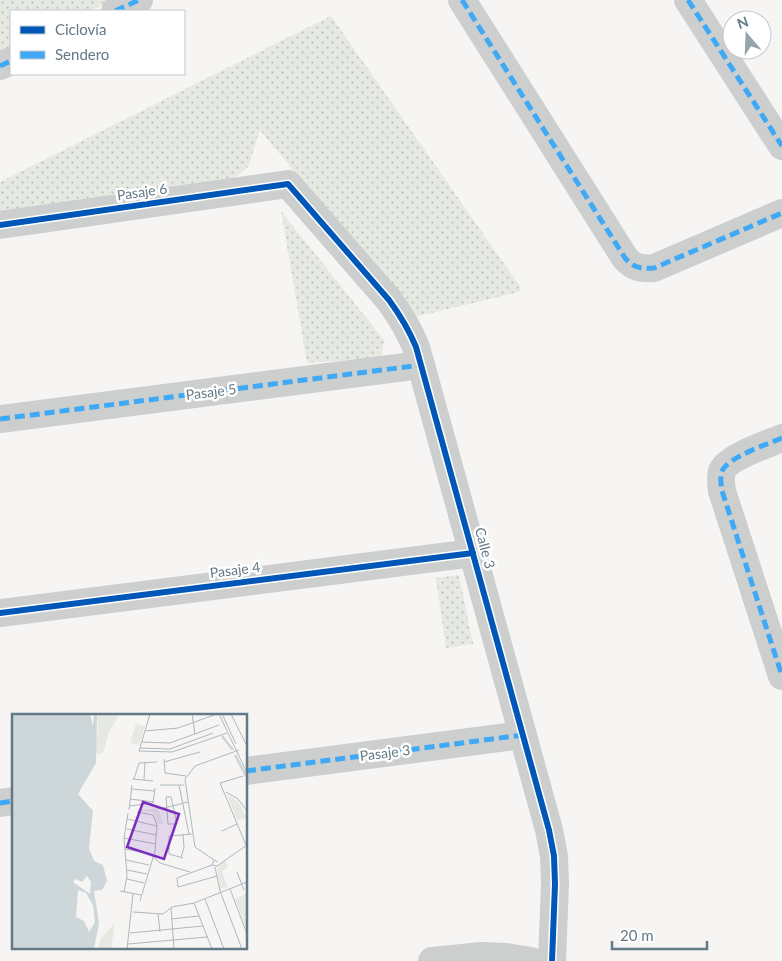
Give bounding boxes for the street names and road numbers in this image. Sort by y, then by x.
street label: Pasaje 6 [116,180,168,203]
street label: Pasaje 5 [185,380,237,403]
street label: Calle 3 [472,525,499,570]
street label: Pasaje 4 [209,558,261,581]
street label: Pasaje 3 [359,741,411,764]

